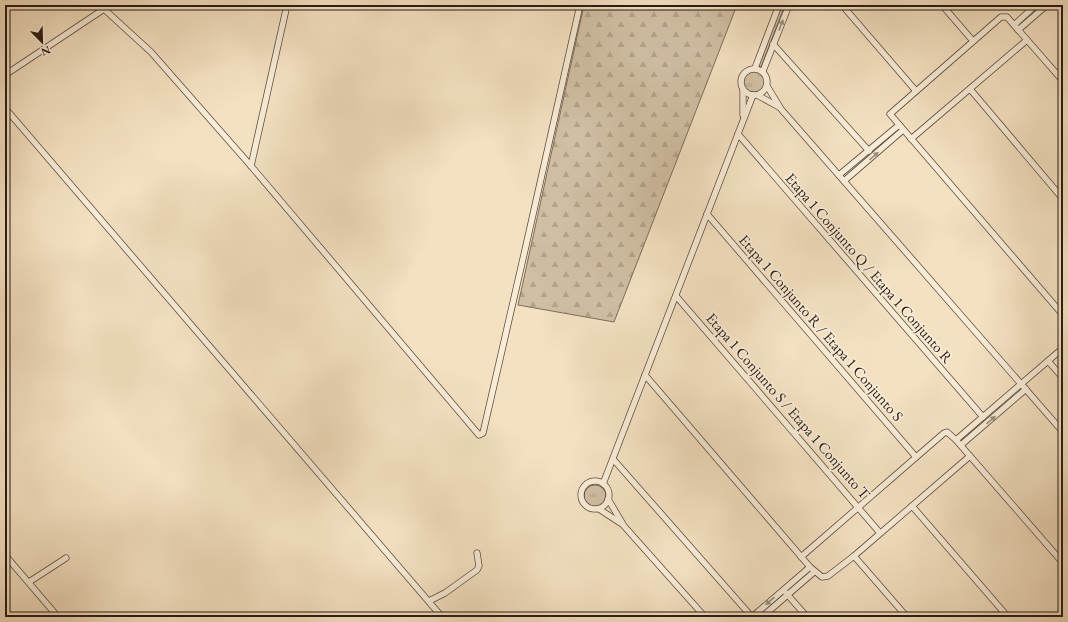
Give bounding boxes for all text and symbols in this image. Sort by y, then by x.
one-way arrow [778,19,784,31]
north arrow [22,22,62,62]
text: N [39,43,53,59]
one-way arrow [868,151,879,160]
street label: Etapa 1 Conjunto Q / Etapa 1 Conjunto R [782,169,957,367]
street label: Etapa 1 Conjunto R / Etapa 1 Conjunto S [735,230,908,425]
street label: Etapa 1 Conjunto S / Etapa 1 Conjunto T [702,309,875,503]
one-way arrow [985,415,996,424]
one-way arrow [765,597,775,606]

